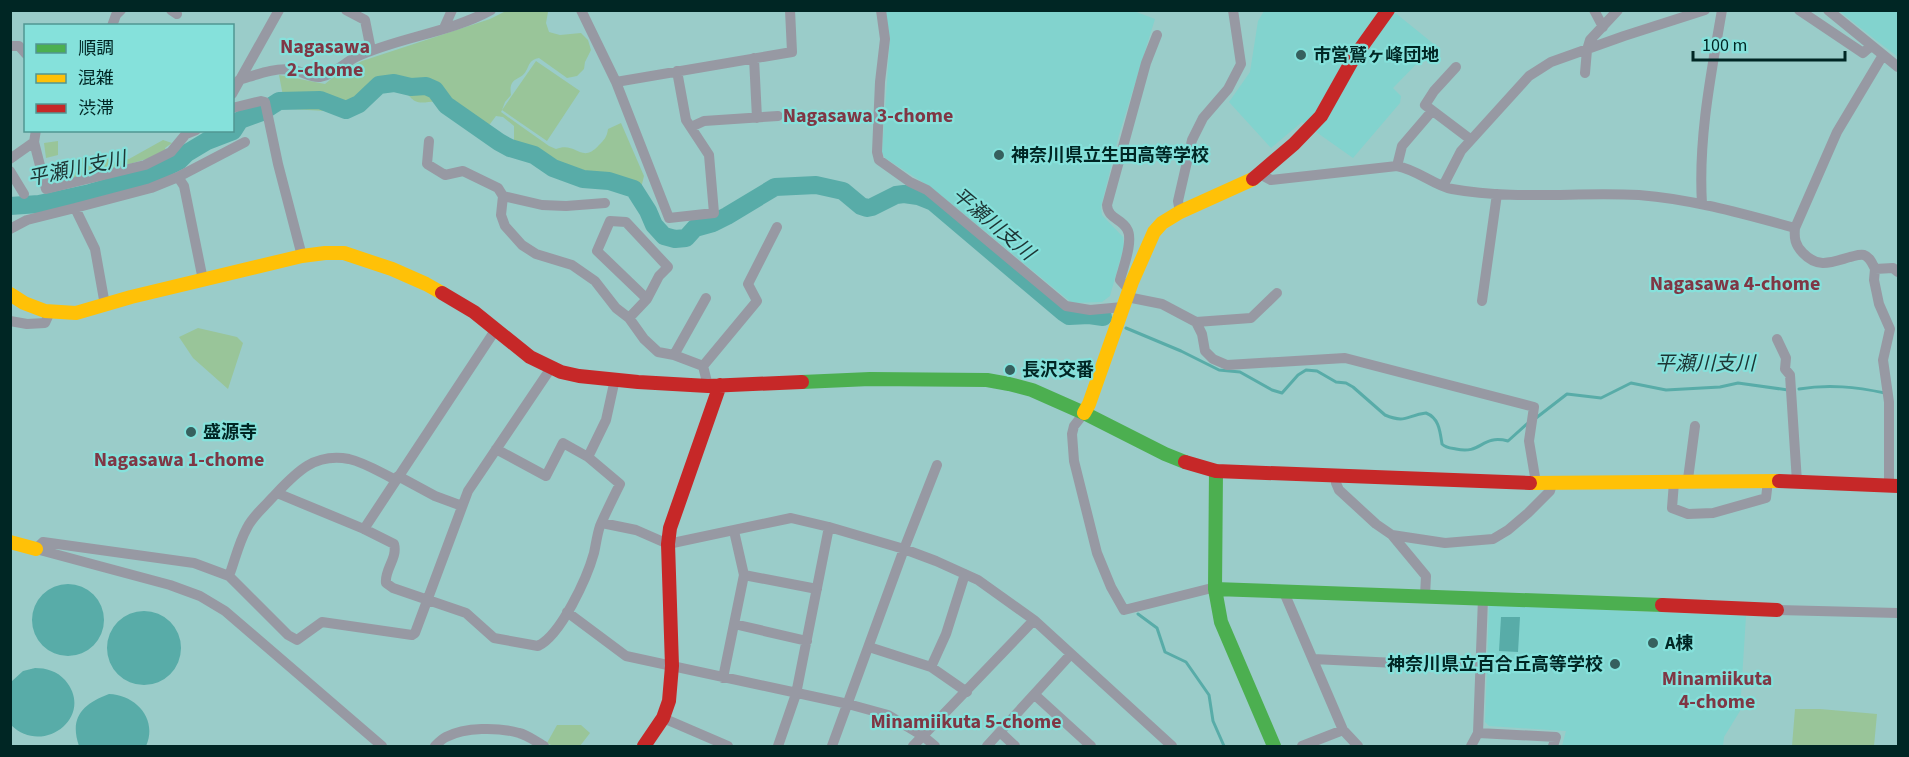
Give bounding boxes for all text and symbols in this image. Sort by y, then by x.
legend [24,24,234,132]
scale bar [1693,24,1844,62]
district label: Nagasawa 2-chome [280,33,370,84]
text: 100 m [1702,33,1747,58]
text: 順調 [78,36,114,61]
place label: 市営鷲ヶ峰団地 [1313,43,1439,68]
marker: 市営鷲ヶ峰団地 [1294,48,1308,62]
text: 混雑 [78,66,114,91]
text: 渋滞 [78,96,114,121]
district label: Nagasawa 3-chome [783,102,953,130]
place label: 神奈川県立生田高等学校 [1011,143,1209,168]
water label: 平瀬川支川 [25,144,131,193]
marker: 神奈川県立生田高等学校 [992,148,1006,162]
water label: 平瀬川支川 [946,181,1042,268]
district label: Nagasawa 4-chome [1650,270,1820,298]
water label: 平瀬川支川 [1655,350,1757,378]
place label: 長沢交番 [1022,358,1094,383]
marker: 長沢交番 [1003,363,1017,377]
place label: 盛源寺 [203,420,257,445]
marker: 盛源寺 [184,425,198,439]
district label: Nagasawa 1-chome [94,446,264,474]
place label: A棟 [1664,631,1693,656]
marker: A棟 [1646,636,1660,650]
place label: 神奈川県立百合丘高等学校 [1387,652,1603,677]
marker: 神奈川県立百合丘高等学校 [1608,657,1622,671]
district label: Minamiikuta 4-chome [1662,665,1772,716]
district label: Minamiikuta 5-chome [870,708,1062,736]

